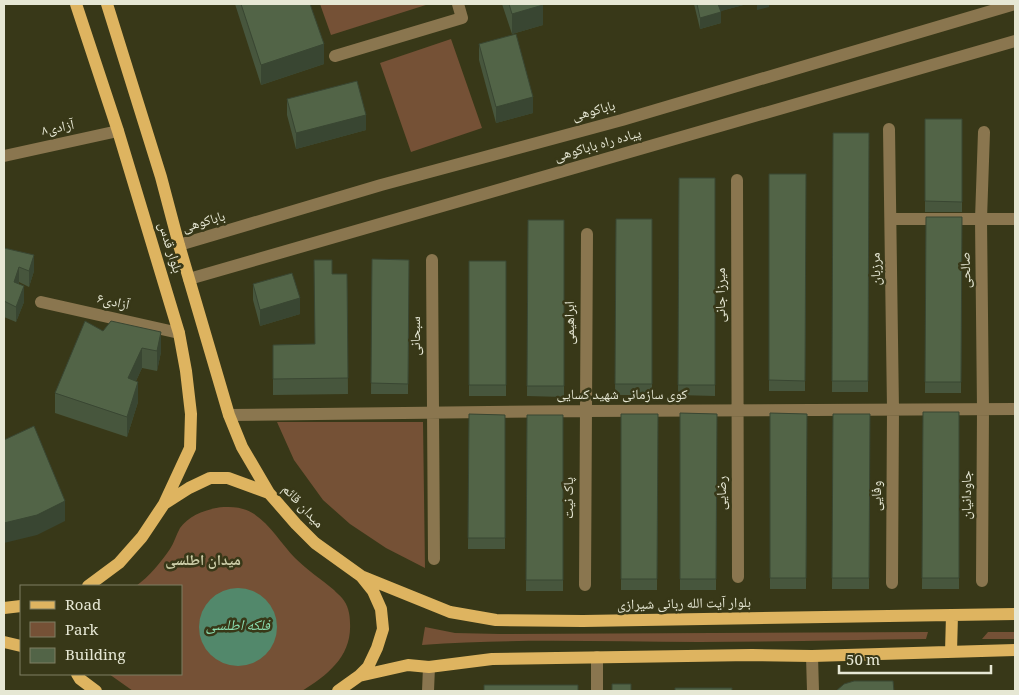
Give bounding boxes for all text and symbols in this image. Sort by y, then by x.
street label: باباکوهی [570,95,618,129]
street label: آزادی۸ [39,114,77,144]
street label: پیاده راه باباکوهی [552,122,644,170]
street label: باباکوهی [180,205,229,241]
street label: بلوار قدس [150,219,188,277]
street label: مرزبان [865,252,889,286]
street label: صالحی [955,252,979,288]
street label: میرزا جانی [710,268,734,322]
street label: آزادی۶ [94,288,132,318]
street label: ابراهیمی [559,301,583,345]
street label: سبحانی [405,316,429,356]
street label: کوی سازمانی شهید کسایی [556,384,688,408]
street label: جاودانیان [956,471,980,519]
street label: رضایی [711,476,735,510]
street label: پاک نیت [558,477,582,519]
street label: میدان قائم [275,479,329,535]
street label: وفایی [866,481,890,511]
district label: میدان اطلسی [165,549,241,575]
legend [20,585,182,675]
street label: بلوار آیت الله ربانی شیرازی [617,592,751,618]
text: Road [65,594,101,620]
water label: فلکه اطلسی [206,614,272,640]
text: Park [65,619,99,645]
scale bar [839,642,992,674]
text: Building [65,644,126,670]
text: 50 m [846,649,880,675]

